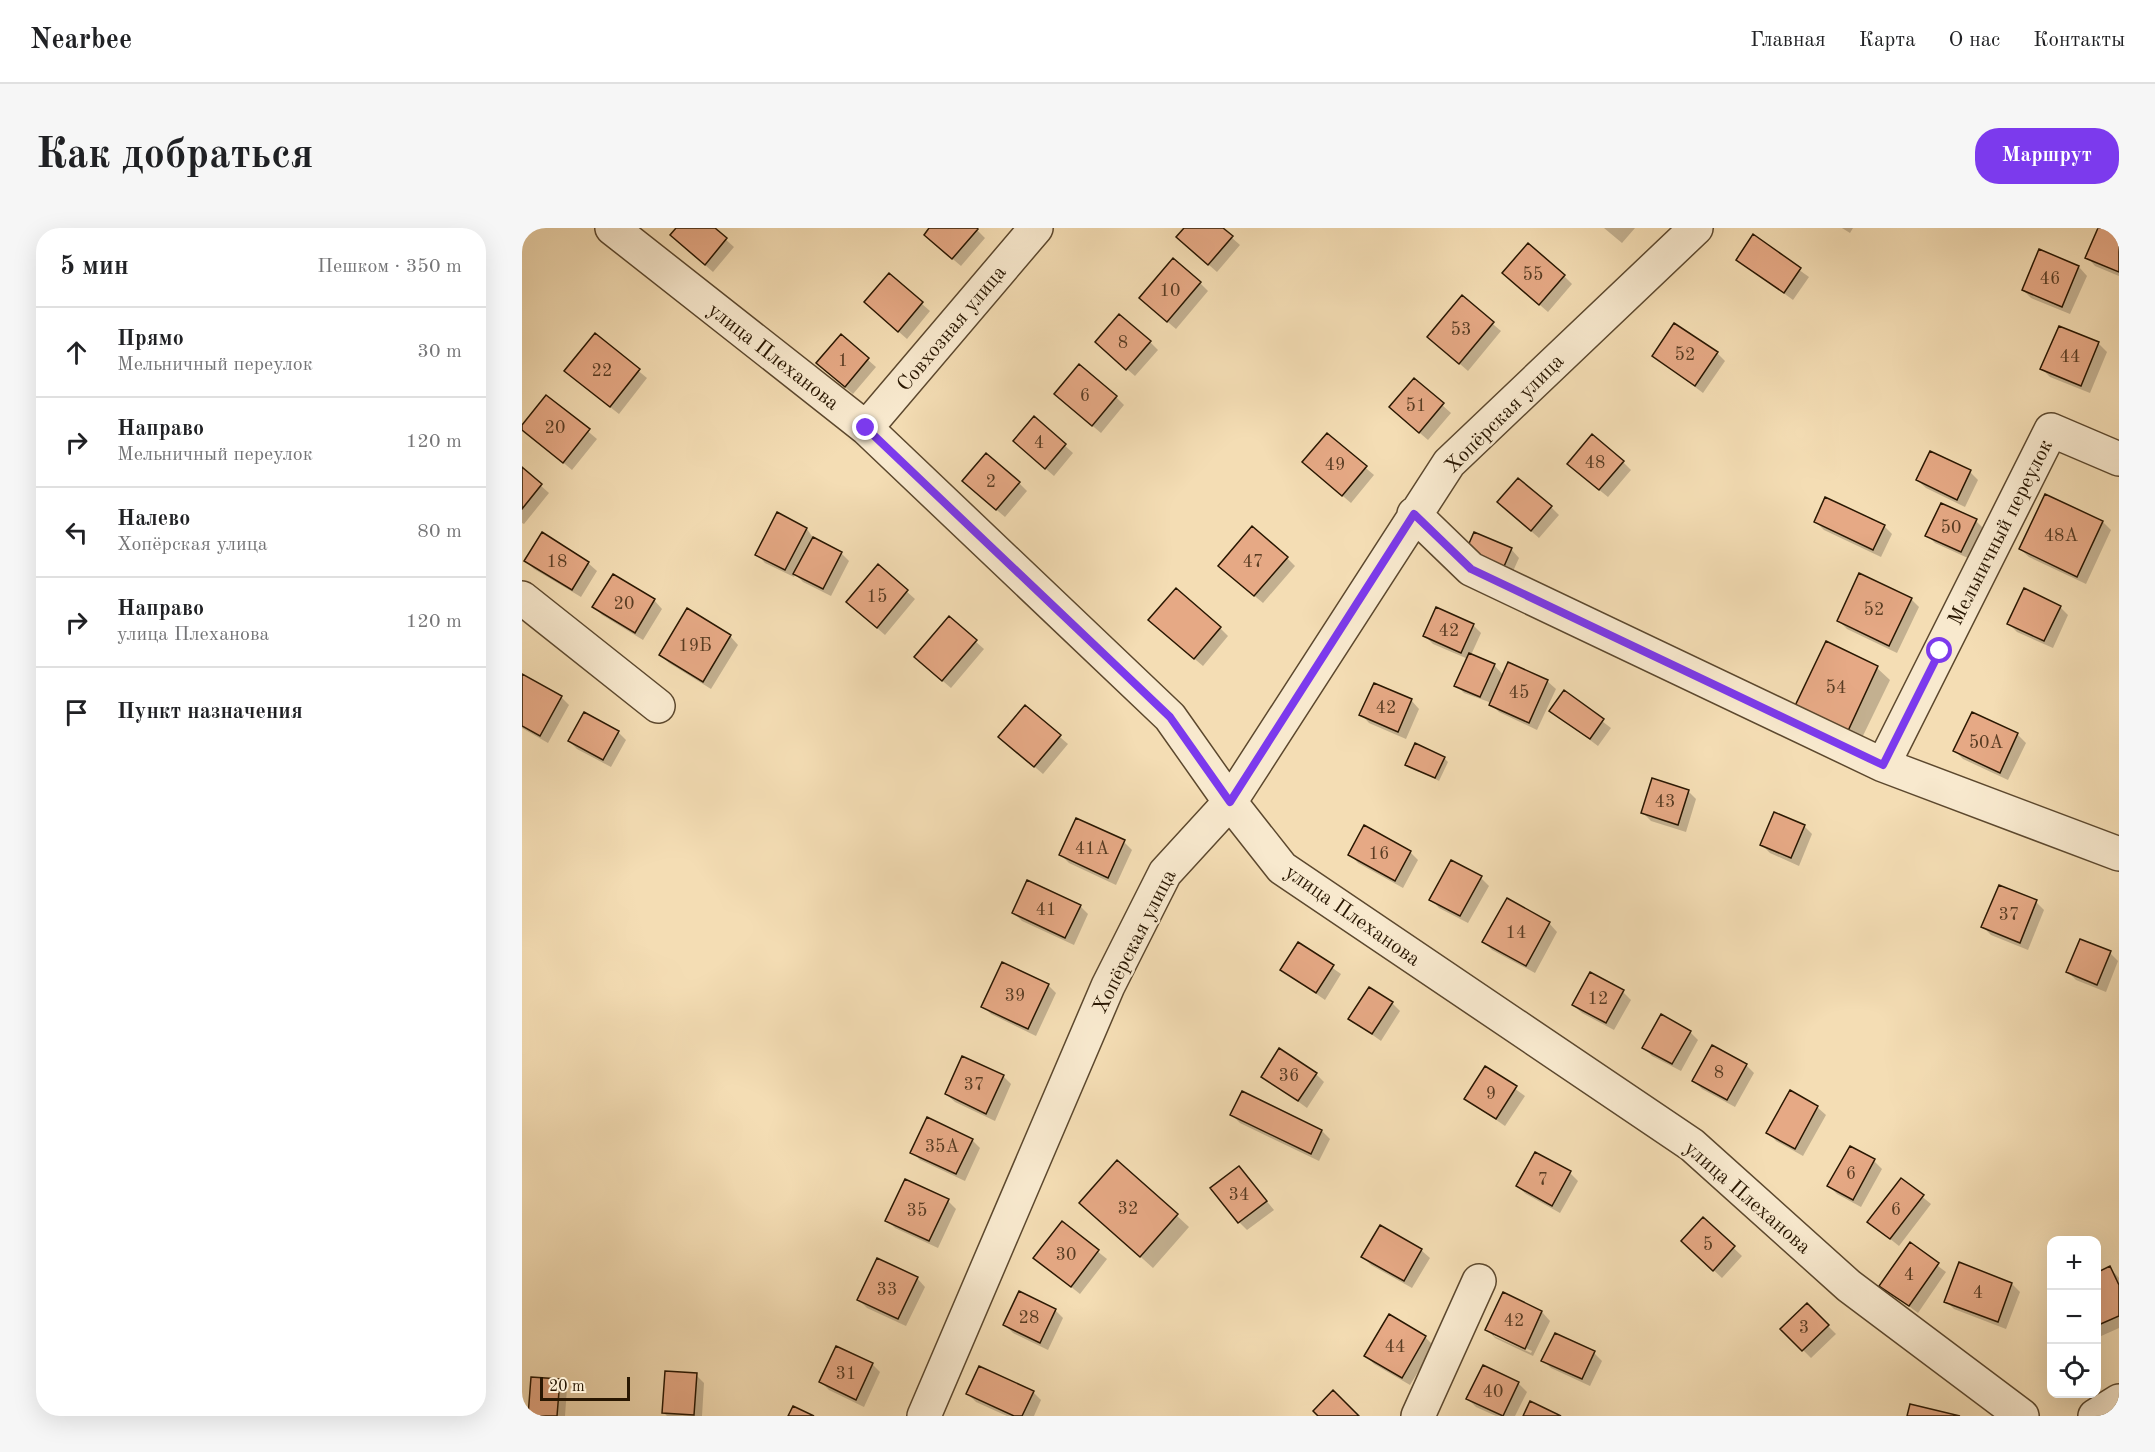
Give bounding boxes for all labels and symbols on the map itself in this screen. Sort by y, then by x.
street label: Совхозная улица [894,262,1011,396]
house number: 55 [1523,266,1543,284]
house number: 46 [2040,270,2060,288]
house number: 10 [1160,282,1180,300]
street label: улица Плеханова [704,300,843,415]
house number: 53 [1451,321,1471,339]
house number: 8 [1118,334,1128,352]
house number: 52 [1675,346,1695,364]
house number: 44 [2060,348,2080,366]
street label: Хопёрская улица [1442,351,1568,477]
house number: 1 [838,352,848,370]
house number: 22 [592,362,612,380]
house number: 6 [1080,387,1090,405]
house number: 51 [1406,397,1426,415]
route end [852,414,878,440]
house number: 20 [545,419,565,437]
house number: 4 [1034,434,1044,452]
street label: Мельничный переулок [1945,436,2058,629]
house number: 48 [1585,454,1605,472]
house number: 49 [1325,456,1345,474]
house number: 2 [986,473,996,491]
house number: 50 [1941,519,1961,537]
house number: 48А [2044,527,2079,545]
house number: 18 [547,553,567,571]
house number: 47 [1243,553,1263,571]
house number: 15 [867,588,887,606]
house number: 20 [614,595,634,613]
house number: 52 [1864,601,1884,619]
house number: 42 [1439,622,1459,640]
house number: 19Б [678,637,712,655]
route start [1926,637,1952,663]
house number: 54 [1826,679,1846,697]
house number: 45 [1509,684,1529,702]
house number: 42 [1376,699,1396,717]
house number: 50А [1969,734,2004,752]
house number: 43 [1655,793,1675,811]
house number: 41А [1075,840,1110,858]
house number: 16 [1369,845,1389,863]
street label: улица Плеханова [1281,862,1424,971]
street label: Хопёрская улица [1090,866,1181,1017]
house number: 41 [1036,901,1056,919]
house number: 37 [1999,906,2019,924]
house number: 14 [1506,924,1526,942]
house number: 39 [1005,987,1025,1005]
house number: 12 [1588,990,1608,1008]
house number: 8 [1714,1064,1724,1082]
house number: 36 [1279,1067,1299,1085]
house number: 37 [964,1076,984,1094]
house number: 9 [1486,1085,1496,1103]
house number: 35А [925,1138,960,1156]
street label: улица Плеханова [1680,1138,1814,1259]
house number: 6 [1846,1165,1856,1183]
house number: 7 [1538,1171,1548,1189]
house number: 34 [1229,1186,1249,1204]
house number: 32 [1118,1200,1138,1218]
house number: 6 [1891,1201,1901,1219]
house number: 35 [907,1202,927,1220]
house number: 5 [1703,1236,1713,1254]
house number: 30 [1056,1246,1076,1264]
house number: 4 [1904,1266,1914,1284]
house number: 33 [877,1281,897,1299]
house number: 4 [1973,1284,1983,1302]
house number: 28 [1019,1309,1039,1327]
house number: 42 [1504,1312,1524,1330]
house number: 3 [1799,1319,1809,1337]
house number: 44 [1385,1338,1405,1356]
house number: 31 [836,1365,856,1383]
scale bar [540,1374,630,1402]
house number: 40 [1483,1383,1503,1401]

